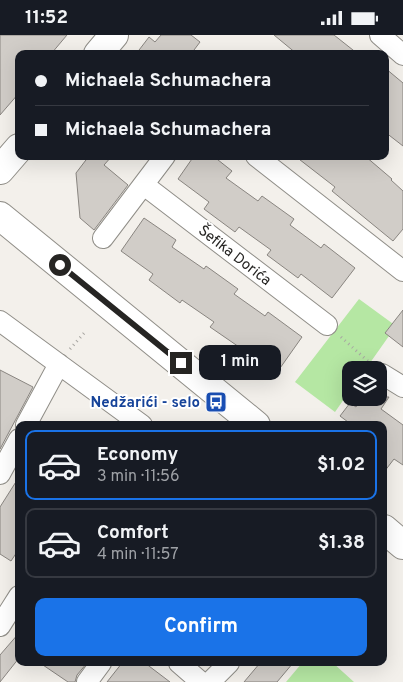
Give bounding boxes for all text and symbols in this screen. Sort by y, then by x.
text: 11:52 [25,6,68,30]
text: Michaela Schumachera [65,69,271,93]
text: Michaela Schumachera [65,118,271,142]
street label: Šefika Dorića [194,220,276,291]
route start [49,254,71,276]
callout: 1 min [198,345,281,381]
route end [170,352,192,374]
text: 1 min [221,352,259,372]
map controls [342,361,387,406]
button: layers [342,361,387,406]
bus stop icon: Nedžarići - selo [204,390,228,414]
place label: Nedžarići - selo [90,394,200,413]
icon: car [37,443,82,488]
text: Economy [97,443,178,467]
text: $1.02 [317,453,365,477]
text: 3 min · 11:56 [97,467,180,487]
icon: car [37,521,82,566]
text: Comfort [97,521,169,545]
text: $1.38 [318,531,365,555]
text: 4 min · 11:57 [97,545,179,565]
button: Confirm [35,598,367,656]

